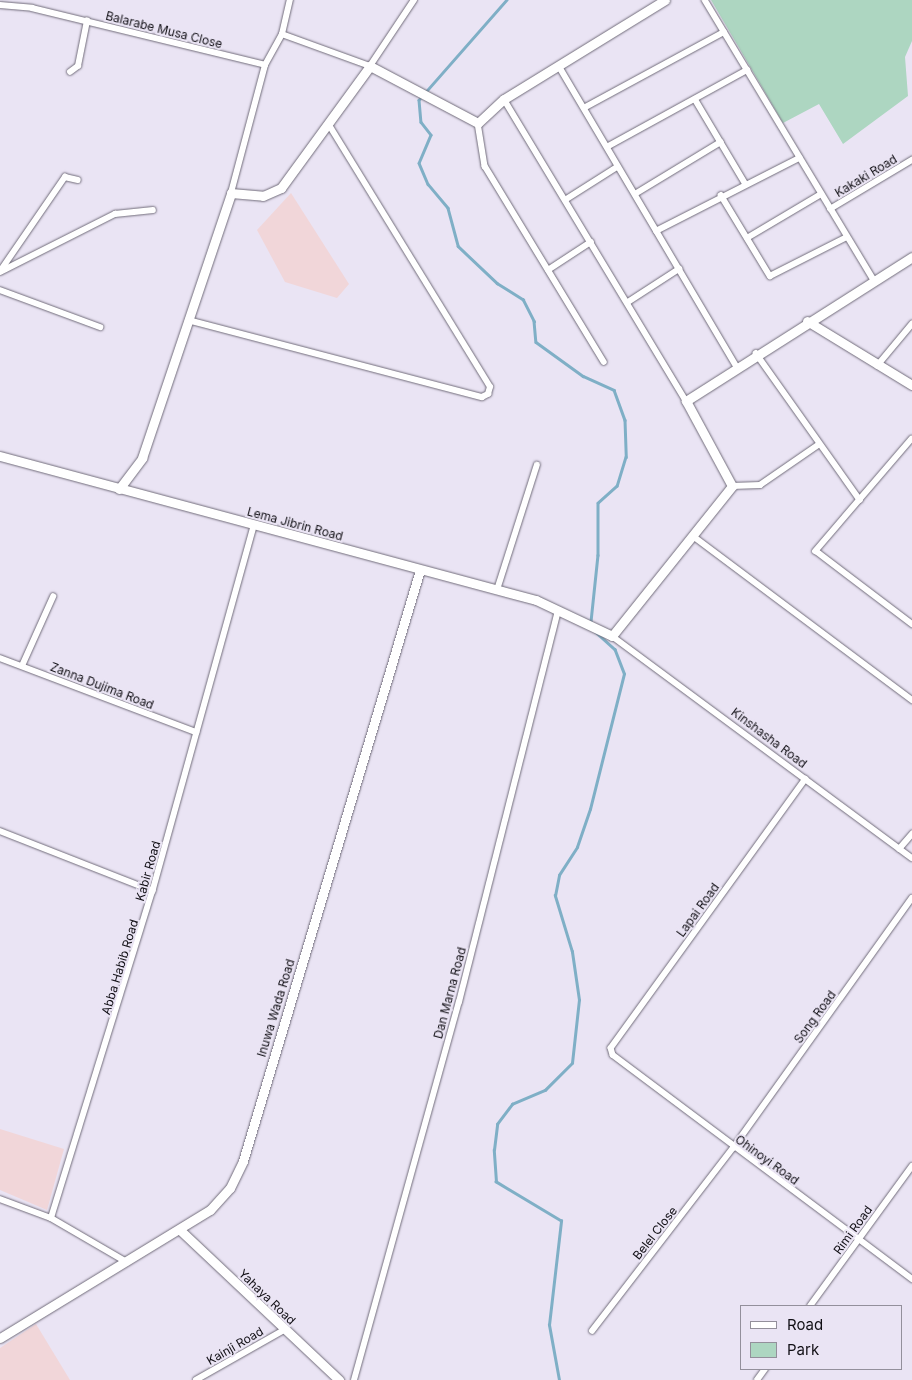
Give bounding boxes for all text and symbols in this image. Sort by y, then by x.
street label: Balarabe Musa Close [104,9,224,51]
street label: Kakaki Road [832,152,900,200]
street label: Lema Jibrin Road [246,504,344,544]
street label: Zanna Dujima Road [48,660,156,712]
street label: Kinshasha Road [728,705,810,771]
street label: Kabir Road [133,839,163,903]
street label: Lapai Road [674,880,722,940]
street label: Abba Habib Road [99,918,141,1016]
street label: Dan Marna Road [431,946,469,1040]
street label: Inuwa Wada Road [254,957,298,1059]
street label: Song Road [791,988,839,1046]
street label: Ohinoyi Road [732,1132,802,1188]
street label: Rimi Road [831,1203,875,1257]
street label: Belel Close [630,1204,680,1262]
street label: Yahaya Road [236,1266,298,1328]
legend [740,1305,902,1370]
text: Road [787,1315,823,1334]
street label: Kainji Road [204,1324,266,1368]
text: Park [787,1340,819,1359]

